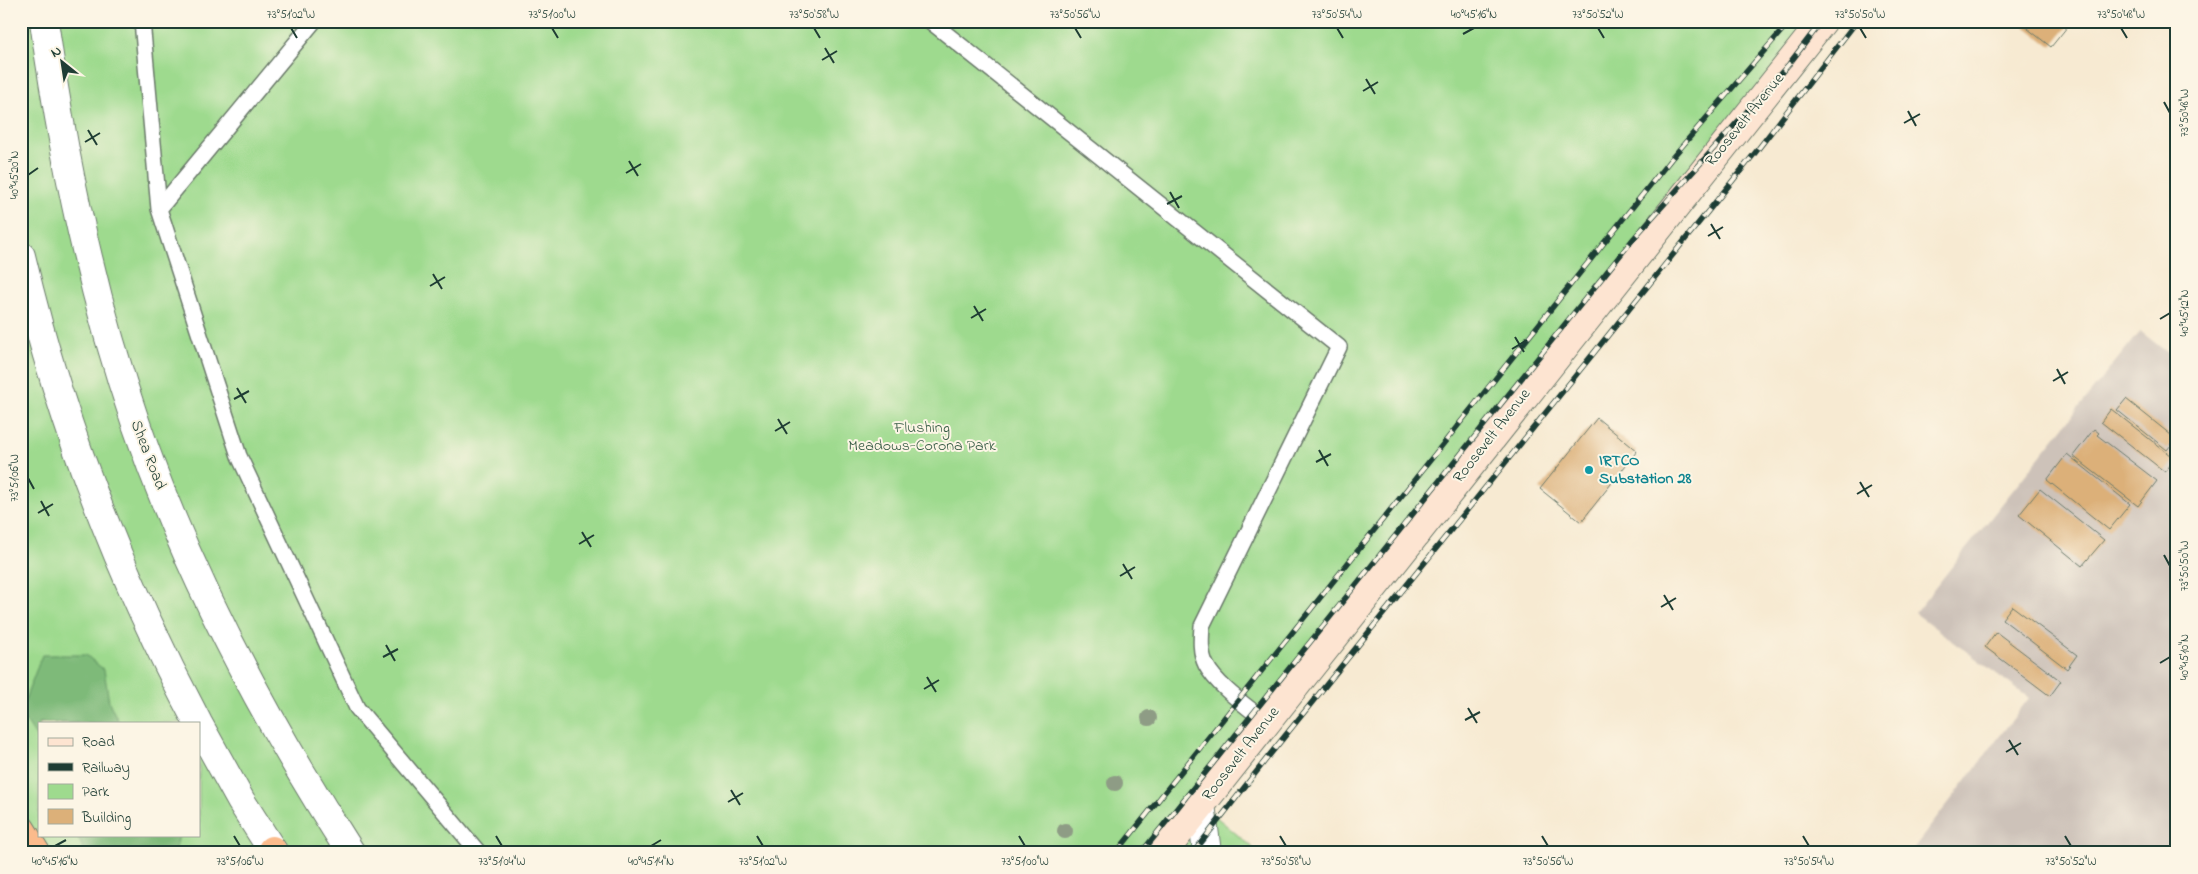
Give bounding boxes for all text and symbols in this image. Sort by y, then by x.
text: 73°51'02"W [267,6,315,24]
text: 73°51'00"W [528,6,576,24]
text: 73°50'58"W [789,6,839,24]
text: 73°50'56"W [1050,6,1100,24]
text: 73°50'54"W [1312,6,1362,24]
text: 40°45'16"N [1451,6,1497,24]
text: 73°50'52"W [1572,6,1624,24]
text: 73°50'50"W [1835,6,1885,24]
text: 73°50'48"W [2097,6,2145,24]
north arrow [38,38,88,88]
text: N [47,41,66,63]
street label: Roosevelt Avenue [1700,67,1791,172]
text: 73°50'48"W [2176,89,2194,137]
text: 40°45'20"N [6,151,24,199]
text: 40°45'12"N [2176,289,2194,337]
street label: Roosevelt Avenue [1447,383,1537,489]
park label: Flushing Meadows-Corona Park [848,416,997,458]
street label: Shea Road [124,417,172,493]
place label: IRTCO Substation 28 [1599,449,1691,491]
text: 73°51'06"W [6,454,24,502]
marker: IRTCO Substation 28 [1583,464,1595,476]
text: 73°50'50"W [2176,541,2194,591]
text: 40°45'10"N [2176,634,2194,680]
street label: Roosevelt Avenue [1196,701,1286,807]
legend [38,722,200,836]
text: Road [82,731,115,753]
text: Railway [82,757,130,780]
text: Park [82,781,110,803]
text: Building [81,807,131,830]
text: 40°45'16"N [32,853,78,871]
text: 73°51'06"W [216,853,264,871]
text: 73°51'04"W [478,853,526,871]
text: 40°45'14"N [628,853,674,871]
text: 73°51'02"W [739,853,787,871]
text: 73°51'00"W [1001,853,1049,871]
text: 73°50'58"W [1261,853,1311,871]
text: 73°50'56"W [1523,853,1573,871]
text: 73°50'54"W [1784,853,1834,871]
text: 73°50'52"W [2045,853,2097,871]

